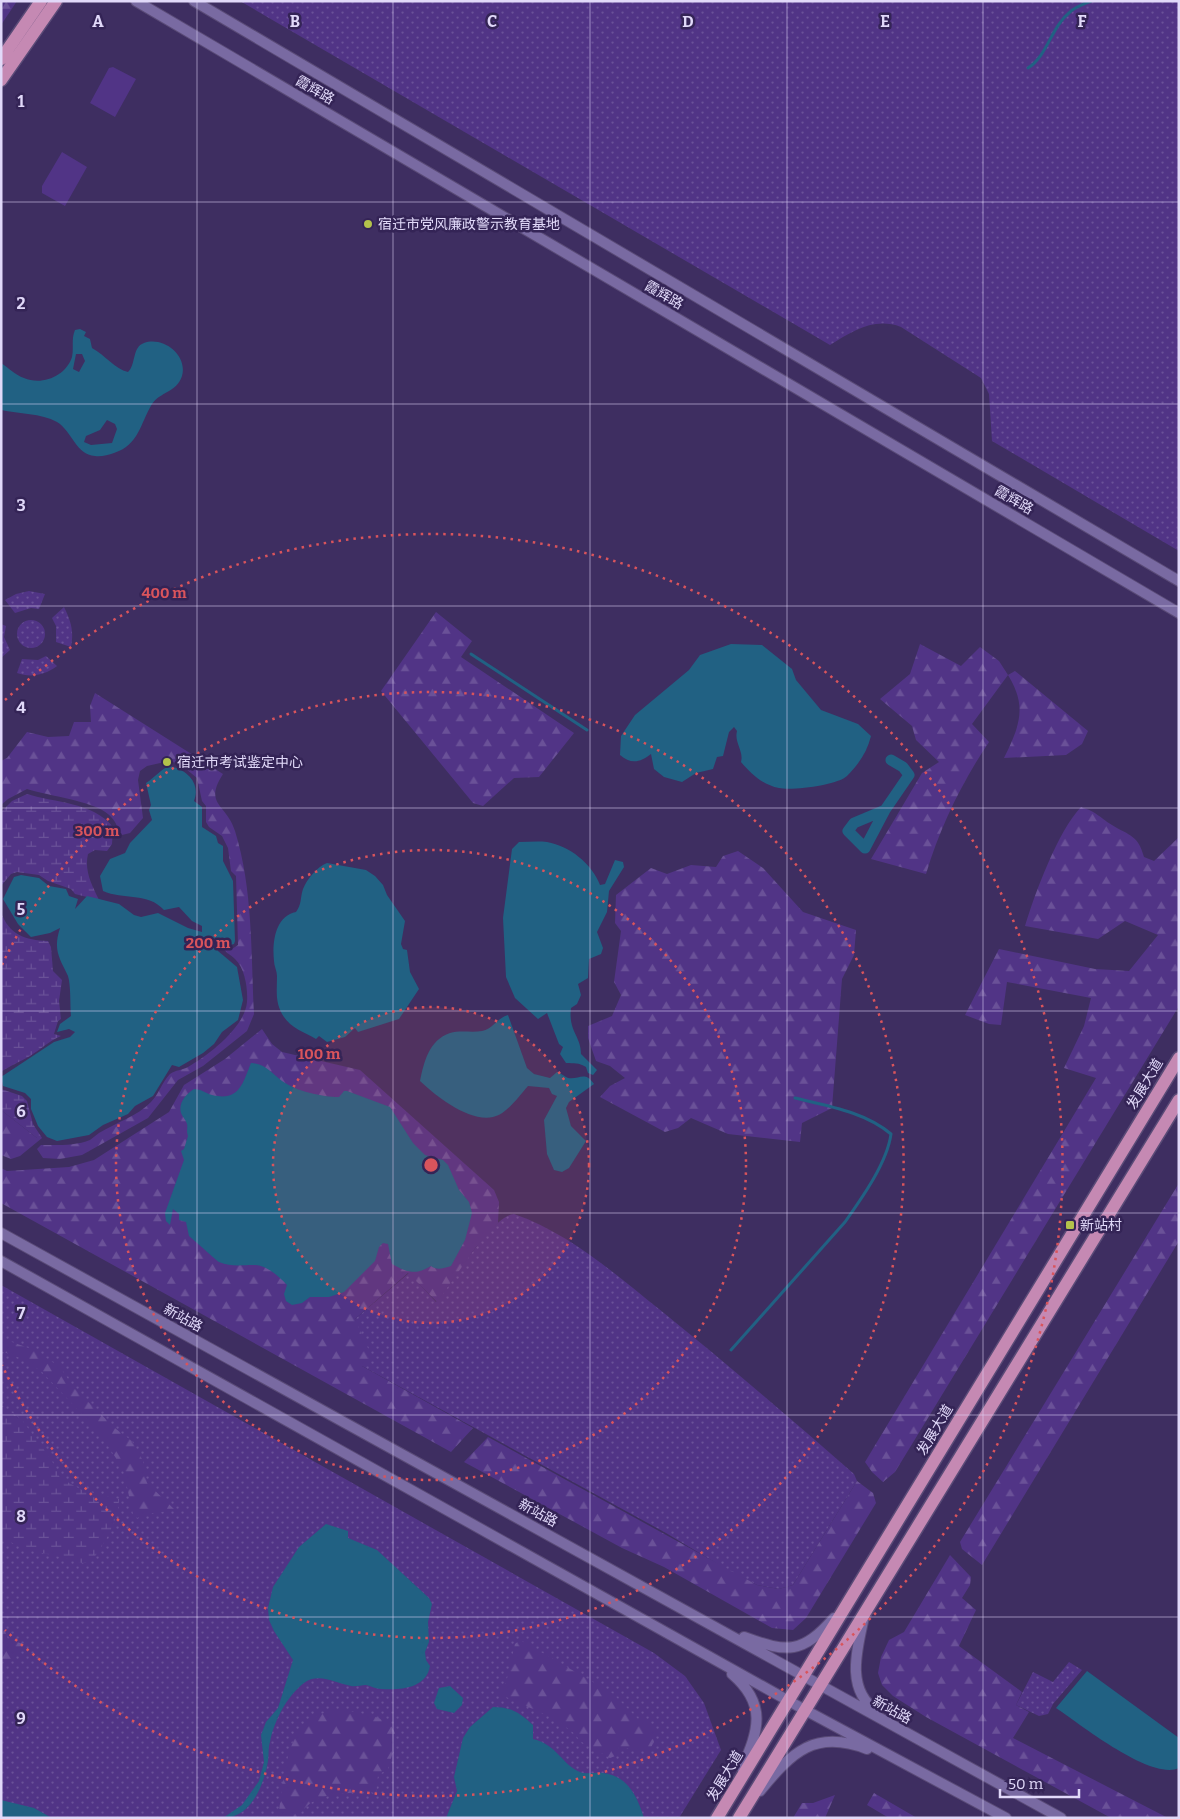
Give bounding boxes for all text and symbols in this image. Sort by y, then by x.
text: A [92,12,104,31]
text: B [290,12,300,31]
text: C [487,12,497,31]
text: D [682,12,694,31]
text: E [880,12,890,31]
text: F [1078,12,1087,31]
street label: 霞辉路 [293,72,337,108]
text: 1 [18,92,25,111]
place label: 宿迁市党风廉政警示教育基地 [378,216,560,233]
marker: 宿迁市党风廉政警示教育基地 [362,218,374,230]
street label: 霞辉路 [642,277,686,313]
text: 2 [16,294,26,313]
street label: 霞辉路 [992,482,1036,518]
text: 3 [16,496,26,515]
text: 400 m [141,584,187,602]
text: 4 [16,698,26,717]
place label: 宿迁市考试鉴定中心 [177,754,303,771]
marker: 宿迁市考试鉴定中心 [161,756,173,768]
text: 300 m [75,822,120,840]
text: 5 [17,900,26,919]
text: 200 m [186,934,231,952]
text: 100 m [298,1045,341,1063]
street label: 发展大道 [1123,1056,1167,1112]
text: 6 [16,1102,26,1121]
centre of rings [422,1156,440,1174]
place label: 新站村 [1080,1217,1122,1234]
marker: 新站村 [1064,1219,1076,1231]
street label: 新站路 [161,1300,205,1336]
text: 7 [17,1304,26,1323]
street label: 发展大道 [913,1402,957,1458]
street label: 新站路 [516,1495,560,1531]
text: 8 [16,1507,26,1526]
street label: 新站路 [870,1692,914,1728]
text: 9 [16,1709,26,1728]
street label: 发展大道 [703,1748,747,1804]
scale bar [1000,1766,1079,1798]
text: 50 m [1008,1775,1044,1793]

